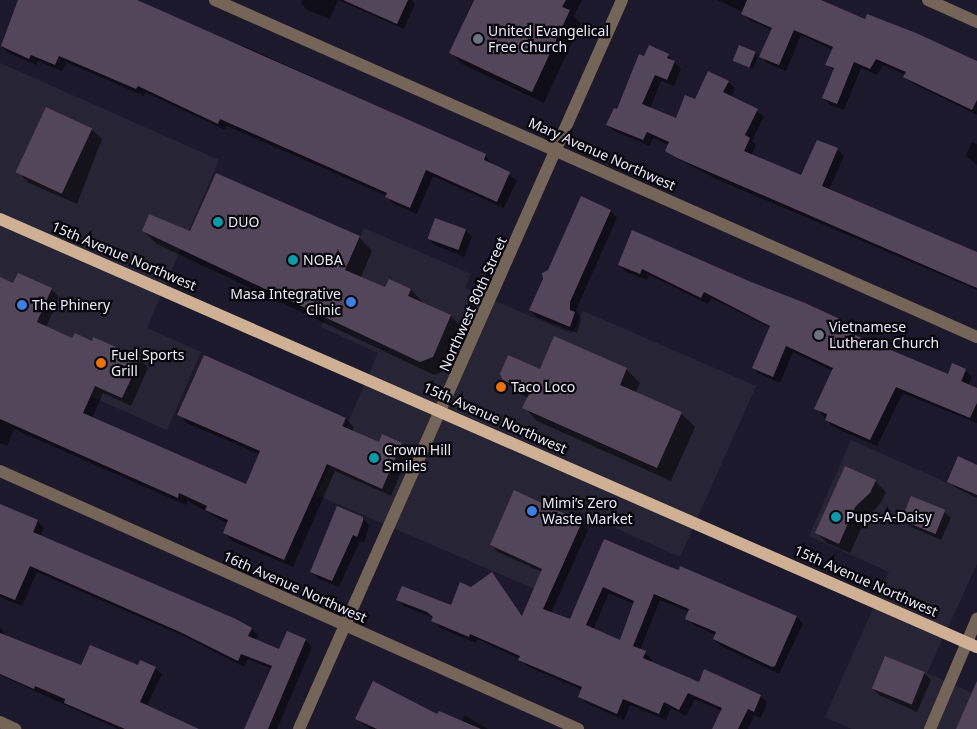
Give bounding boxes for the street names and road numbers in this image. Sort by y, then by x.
street label: Mary Avenue Northwest [526,114,678,194]
street label: 15th Avenue Northwest [49,218,199,294]
street label: Northwest 80th Street [436,234,510,374]
street label: 15th Avenue Northwest [421,379,569,457]
street label: 15th Avenue Northwest [792,542,940,620]
street label: 16th Avenue Northwest [221,548,369,626]

